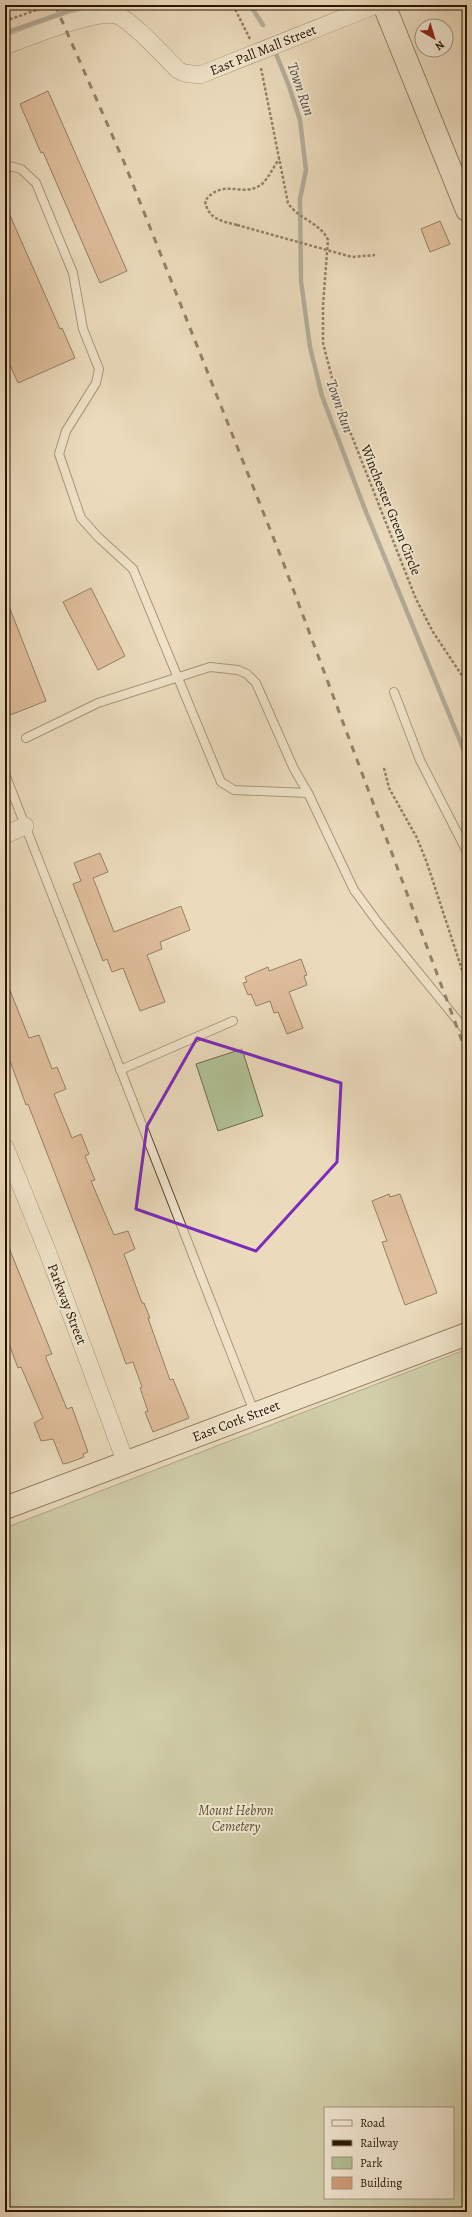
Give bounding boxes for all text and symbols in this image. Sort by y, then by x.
north arrow [414,18,454,58]
street label: East Pall Mall Street [207,20,319,80]
text: N [432,37,448,54]
water label: Town Run [283,59,319,119]
water label: Town Run [322,376,358,436]
street label: Winchester Green Circle [356,441,426,578]
street label: Parkway Street [43,1261,91,1348]
street label: East Cork Street [189,1395,283,1446]
park label: Mount Hebron Cemetery [198,1801,274,1836]
legend [324,2107,454,2199]
text: Road [360,2115,386,2131]
text: Railway [360,2135,399,2151]
text: Park [360,2155,383,2171]
text: Building [360,2175,402,2191]

